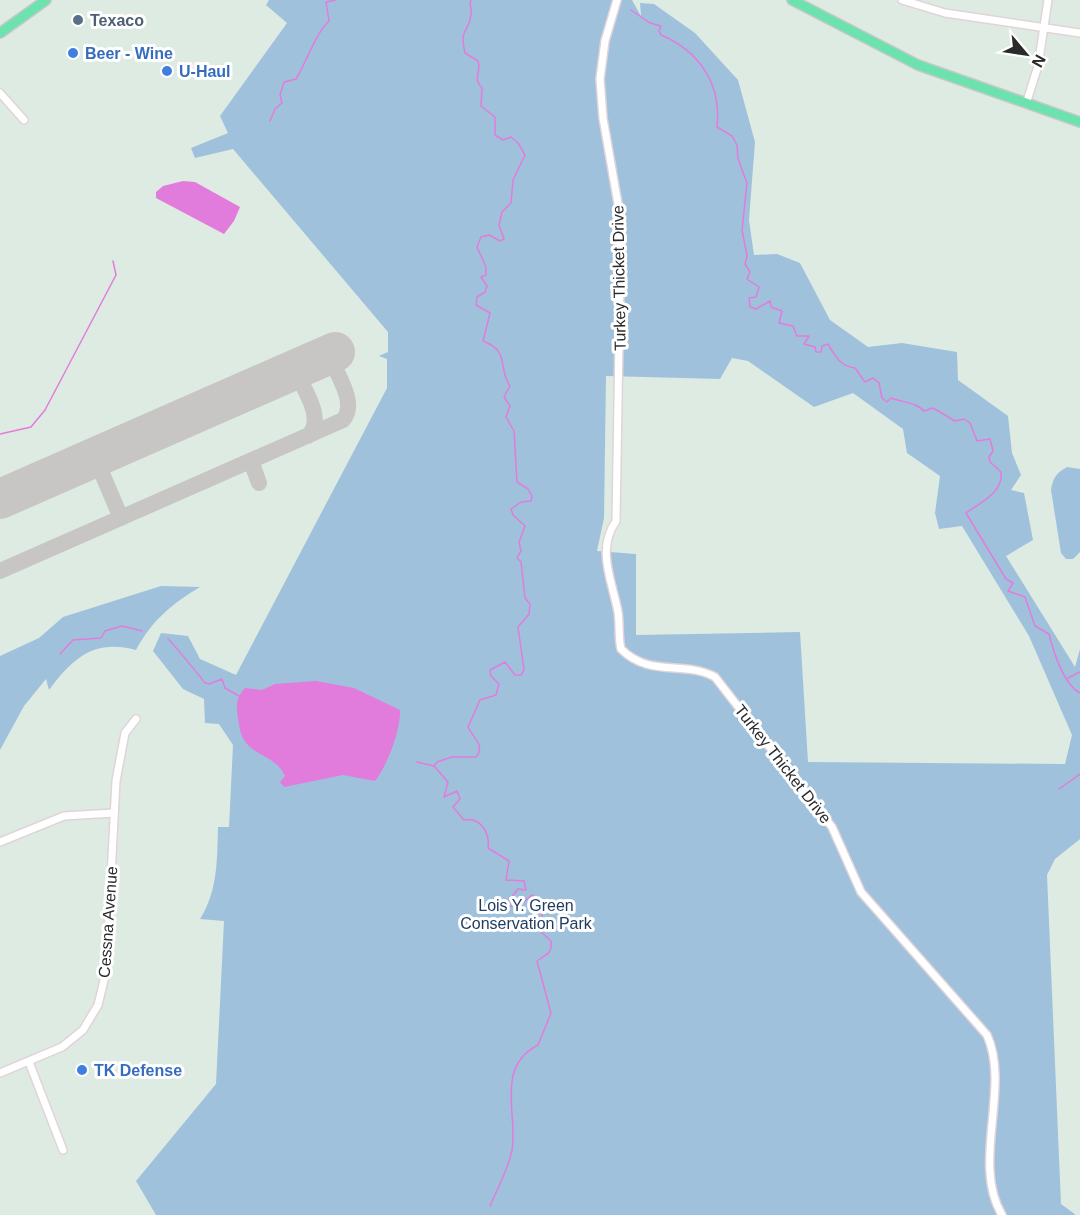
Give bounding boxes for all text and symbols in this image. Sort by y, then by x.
place label: Texaco [90,12,144,29]
marker: Texaco [71,13,85,27]
north arrow [996,24,1056,84]
place label: Beer - Wine [85,45,173,62]
marker: Beer - Wine [66,46,80,60]
text: N [1028,52,1049,70]
place label: U-Haul [179,63,231,80]
marker: U-Haul [160,64,174,78]
street label: Turkey Thicket Drive [609,205,629,351]
street label: Turkey Thicket Drive [731,701,835,827]
street label: Cessna Avenue [96,866,120,978]
park label: Lois Y. Green Conservation Park [460,897,593,932]
place label: TK Defense [94,1062,182,1079]
marker: TK Defense [75,1063,89,1077]

